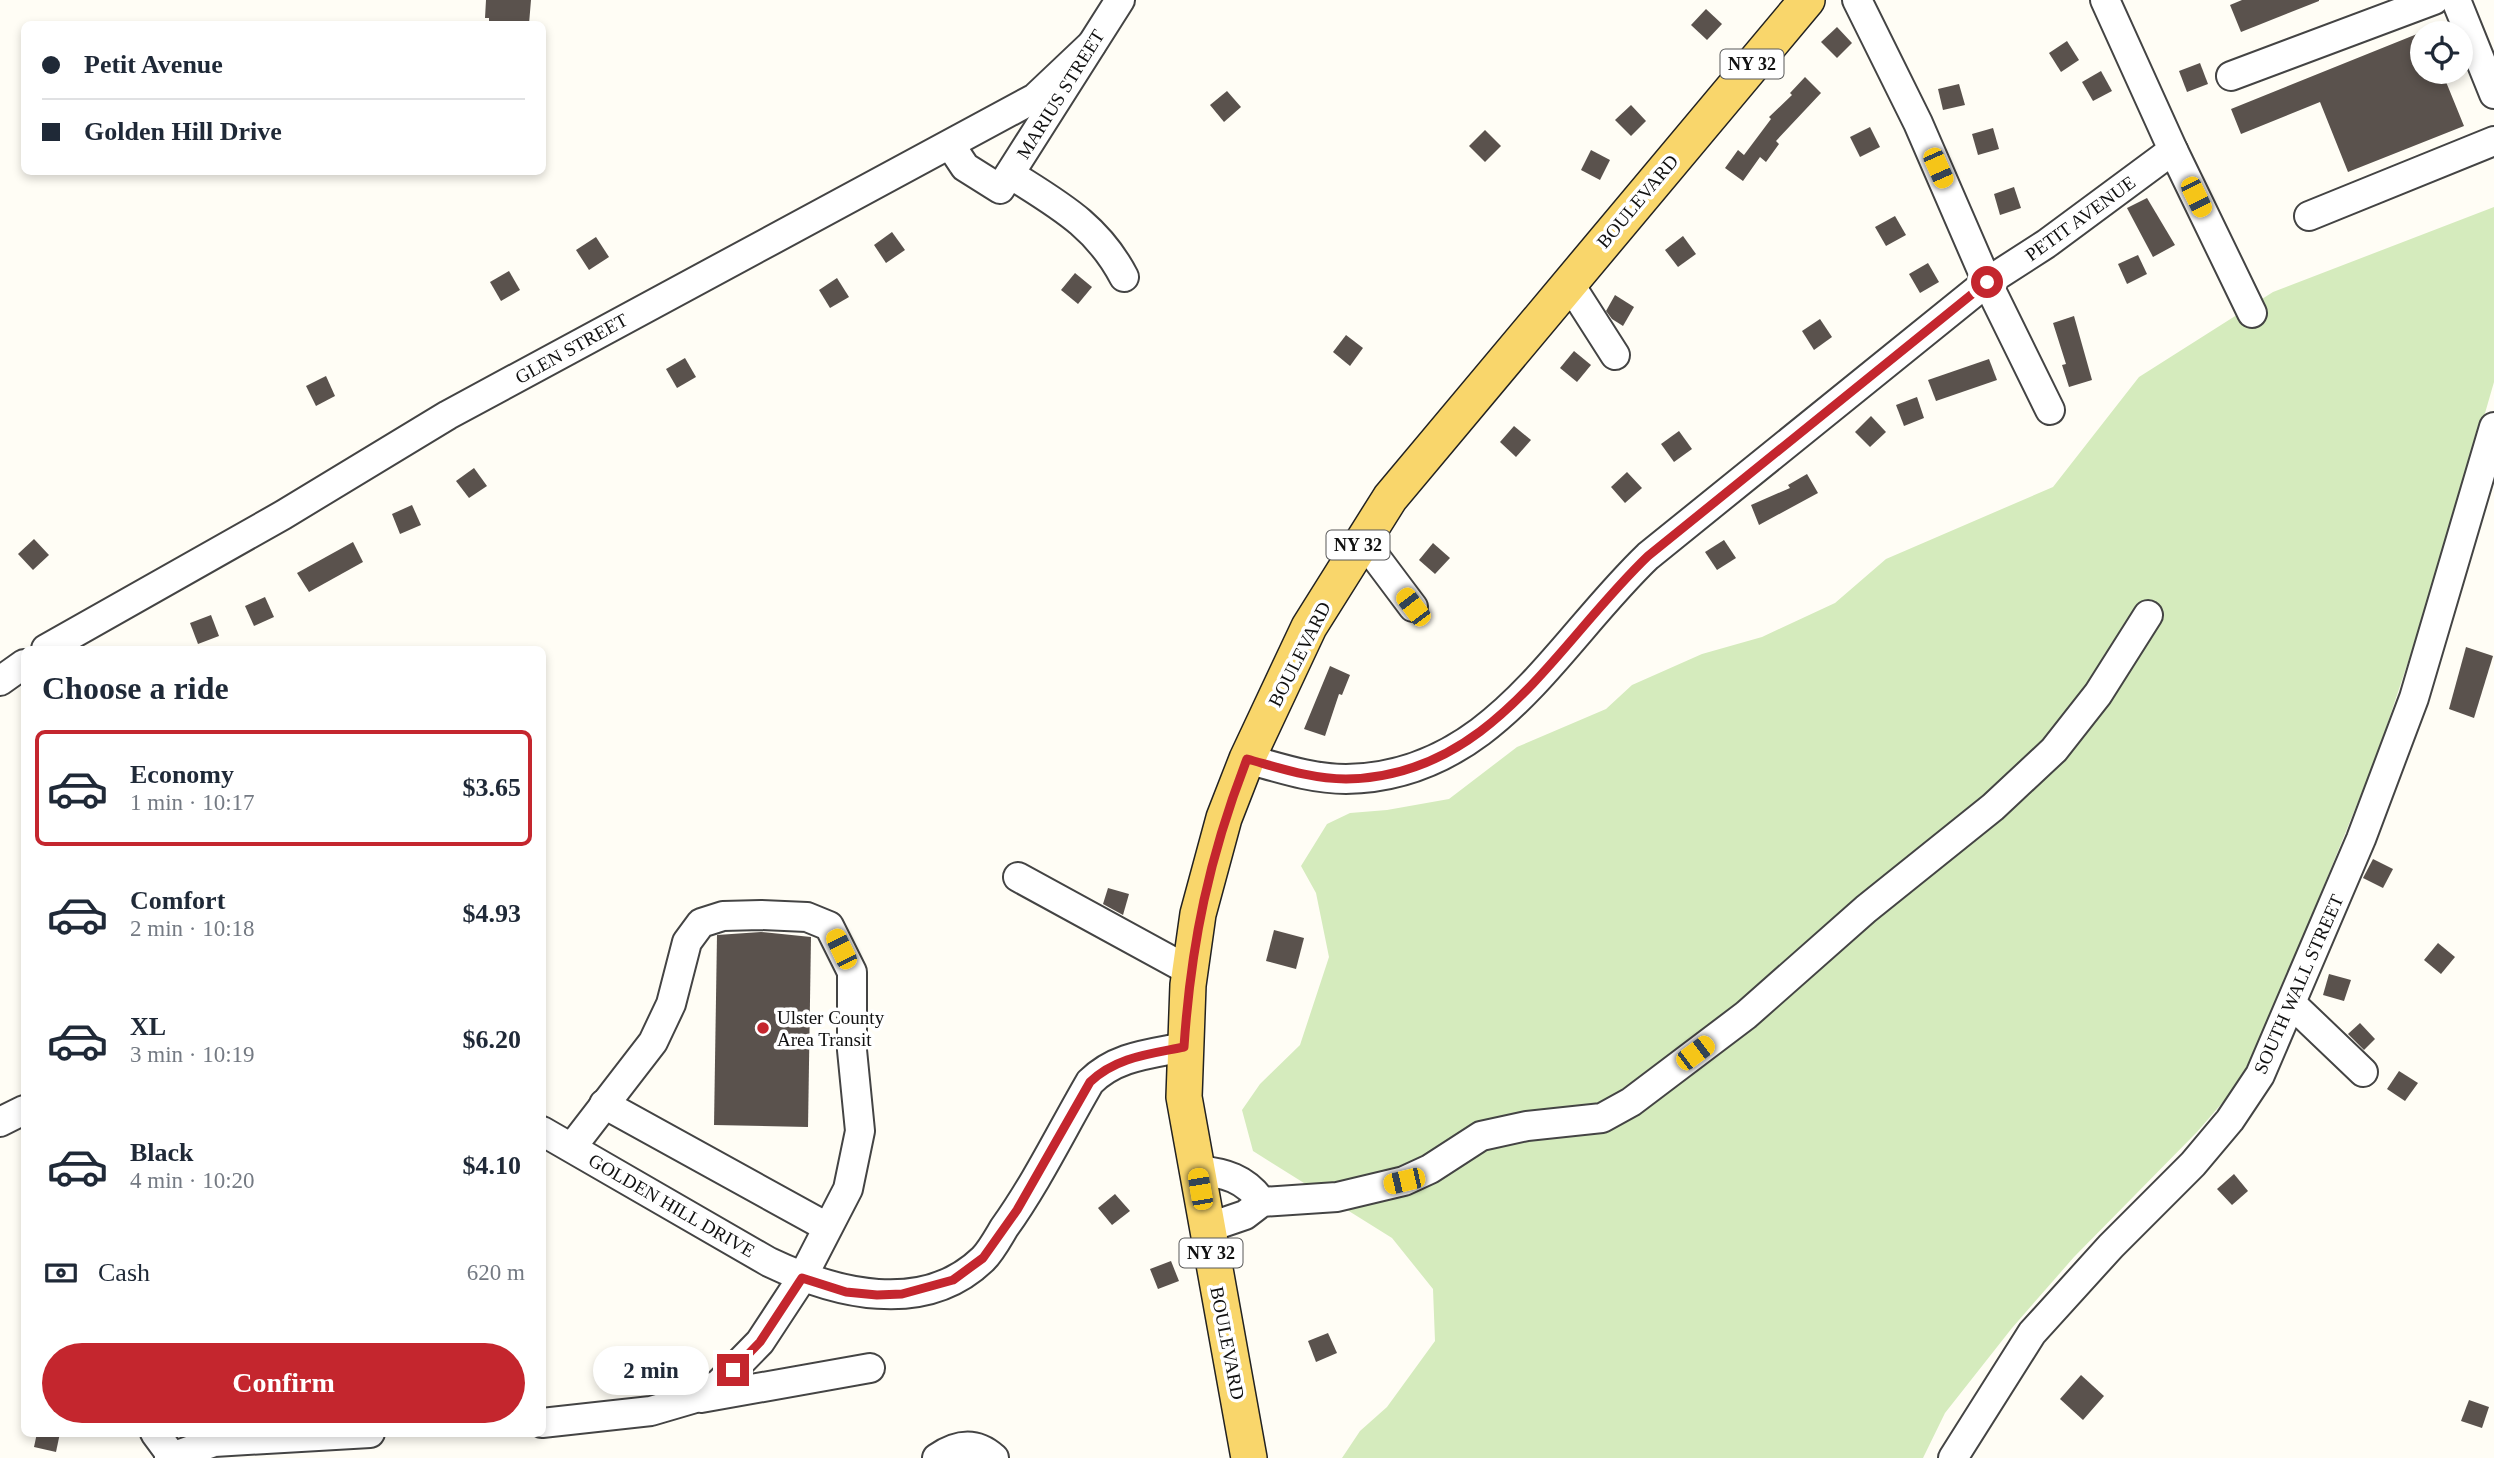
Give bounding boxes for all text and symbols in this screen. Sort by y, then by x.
map controls [2410,21,2473,84]
button: locate [2410,21,2473,84]
street label: MARIUS STREET [1012,25,1109,163]
text: Petit Avenue [84,50,223,79]
road number: NY 32 [1720,50,1784,78]
text: Golden Hill Drive [84,117,282,146]
car [1920,145,1957,191]
street label: BOULEVARD [1592,151,1682,252]
street label: PETIT AVENUE [2021,171,2139,265]
car [2178,174,2215,220]
route start [1971,266,2003,298]
street label: GLEN STREET [511,309,631,388]
road number: NY 32 [1326,530,1390,560]
car [1392,584,1435,630]
street label: BOULEVARD [1264,598,1335,710]
text: Choose a ride [42,670,229,706]
icon: car [46,757,109,820]
text: Economy [130,760,234,789]
text: $3.65 [463,773,521,802]
text: 1 min · 10:17 [130,790,255,815]
icon: car [46,883,109,946]
text: Comfort [130,886,225,915]
street label: SOUTH WALL STREET [2249,891,2348,1077]
text: $4.93 [463,899,521,928]
text: 2 min · 10:18 [130,916,255,941]
car [823,926,860,972]
place label: Ulster County Area Transit [777,1007,885,1050]
icon: car [46,1009,109,1072]
text: XL [130,1012,166,1041]
marker: Ulster County Area Transit [755,1020,771,1036]
text: $6.20 [463,1025,521,1054]
car [1672,1032,1719,1074]
text: 3 min · 10:19 [130,1042,255,1067]
icon: car [46,1135,109,1198]
text: Black [130,1138,194,1167]
street label: GOLDEN HILL DRIVE [585,1149,758,1262]
text: $4.10 [463,1151,521,1180]
car [1187,1166,1214,1212]
car [1382,1166,1427,1196]
text: 4 min · 10:20 [130,1168,255,1193]
road number: NY 32 [1180,1238,1242,1268]
icon: cash [42,1254,80,1292]
text: Cash [98,1258,150,1287]
text: 620 m [467,1260,525,1285]
street label: BOULEVARD [1206,1285,1249,1401]
button: Confirm [42,1343,525,1423]
callout: 2 min [593,1346,708,1394]
route end [717,1354,749,1386]
text: 2 min [623,1358,679,1383]

